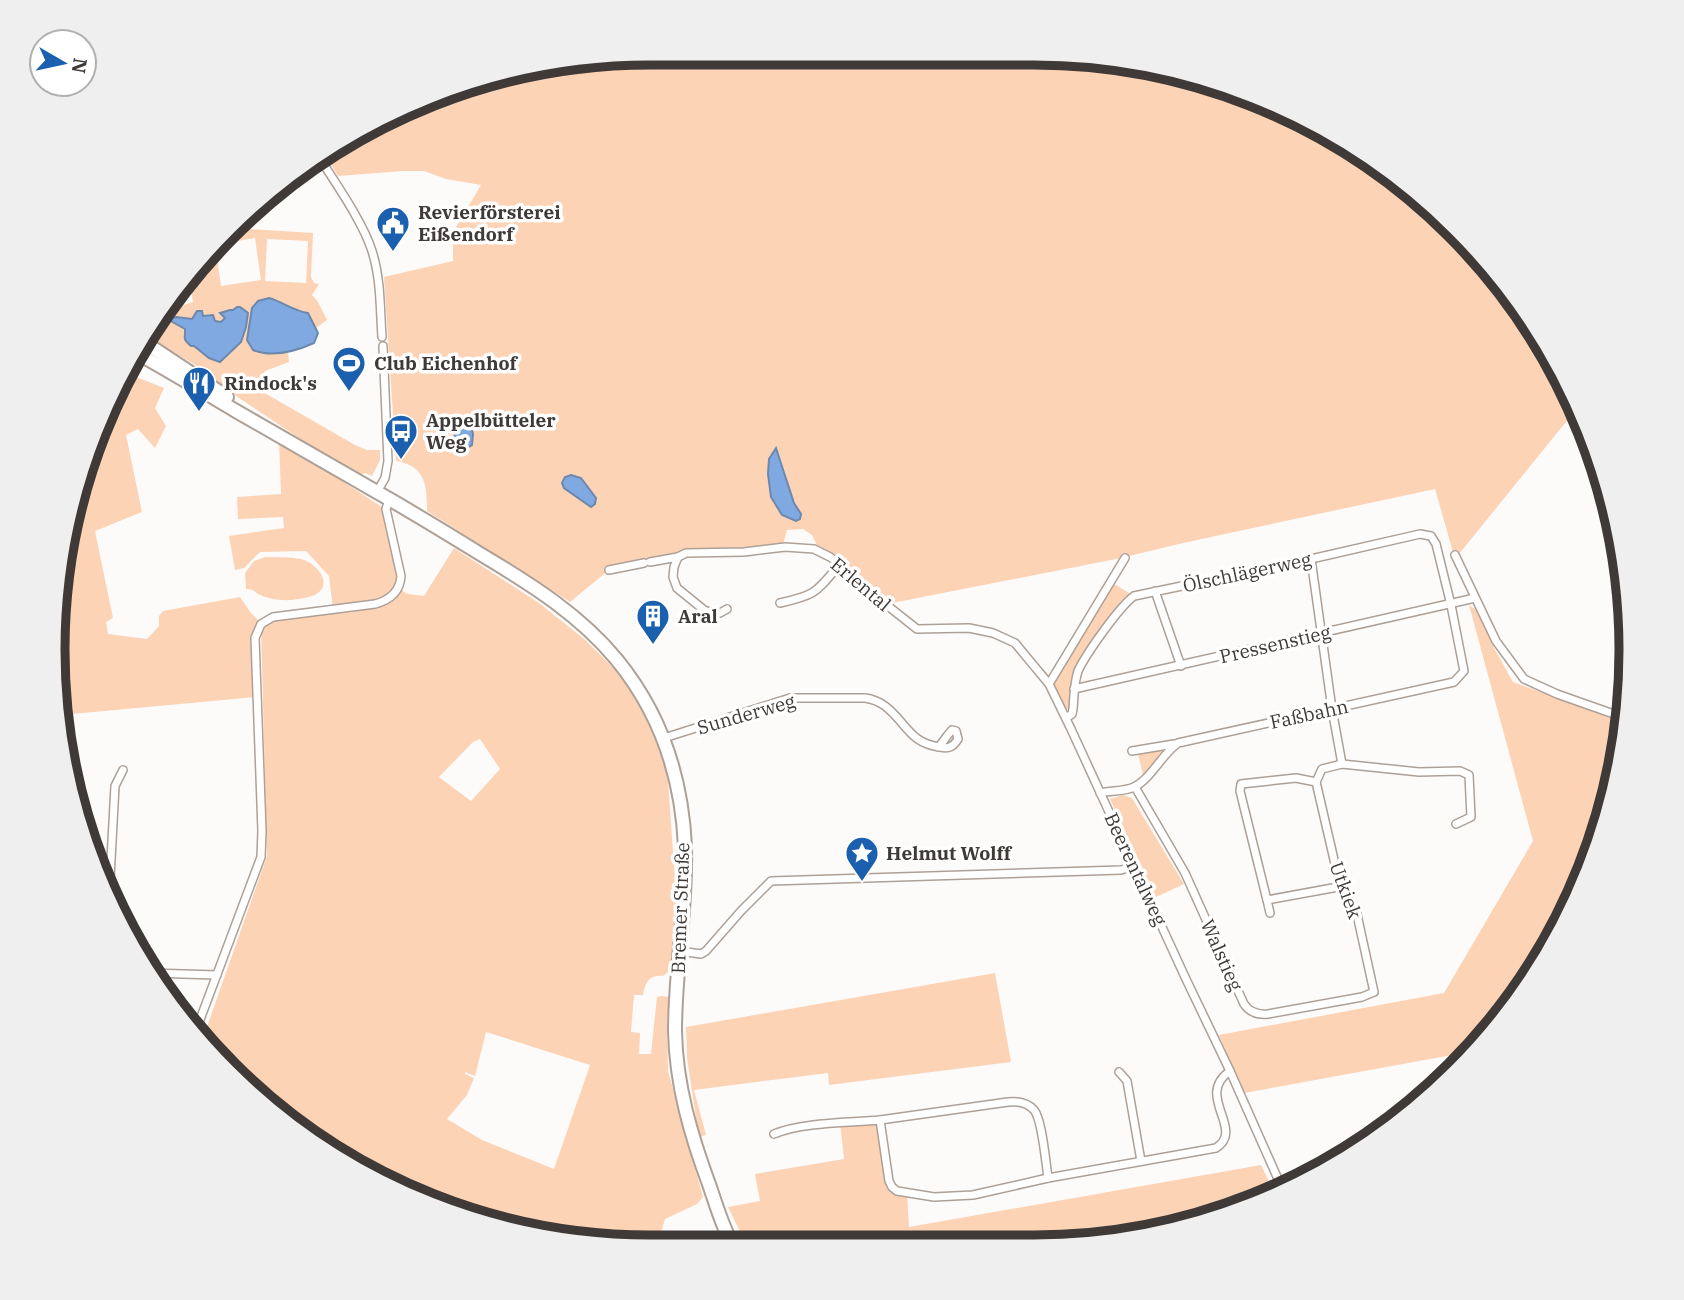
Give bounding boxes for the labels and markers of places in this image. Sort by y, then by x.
place label: Revierförsterei Eißendorf [418,200,561,246]
public building icon: Revierförsterei Eißendorf [374,204,412,253]
sports icon: Club Eichenhof [330,344,368,393]
place label: Club Eichenhof [374,351,519,375]
restaurant icon: Rindock's [180,364,218,413]
place label: Rindock's [224,371,317,395]
place label: Appelbütteler Weg [426,408,556,454]
bus stop icon: Appelbütteler Weg [382,412,420,461]
building icon: Aral [634,597,672,646]
place label: Aral [678,604,718,628]
place icon: Helmut Wolff [843,834,881,883]
place label: Helmut Wolff [886,841,1013,865]

